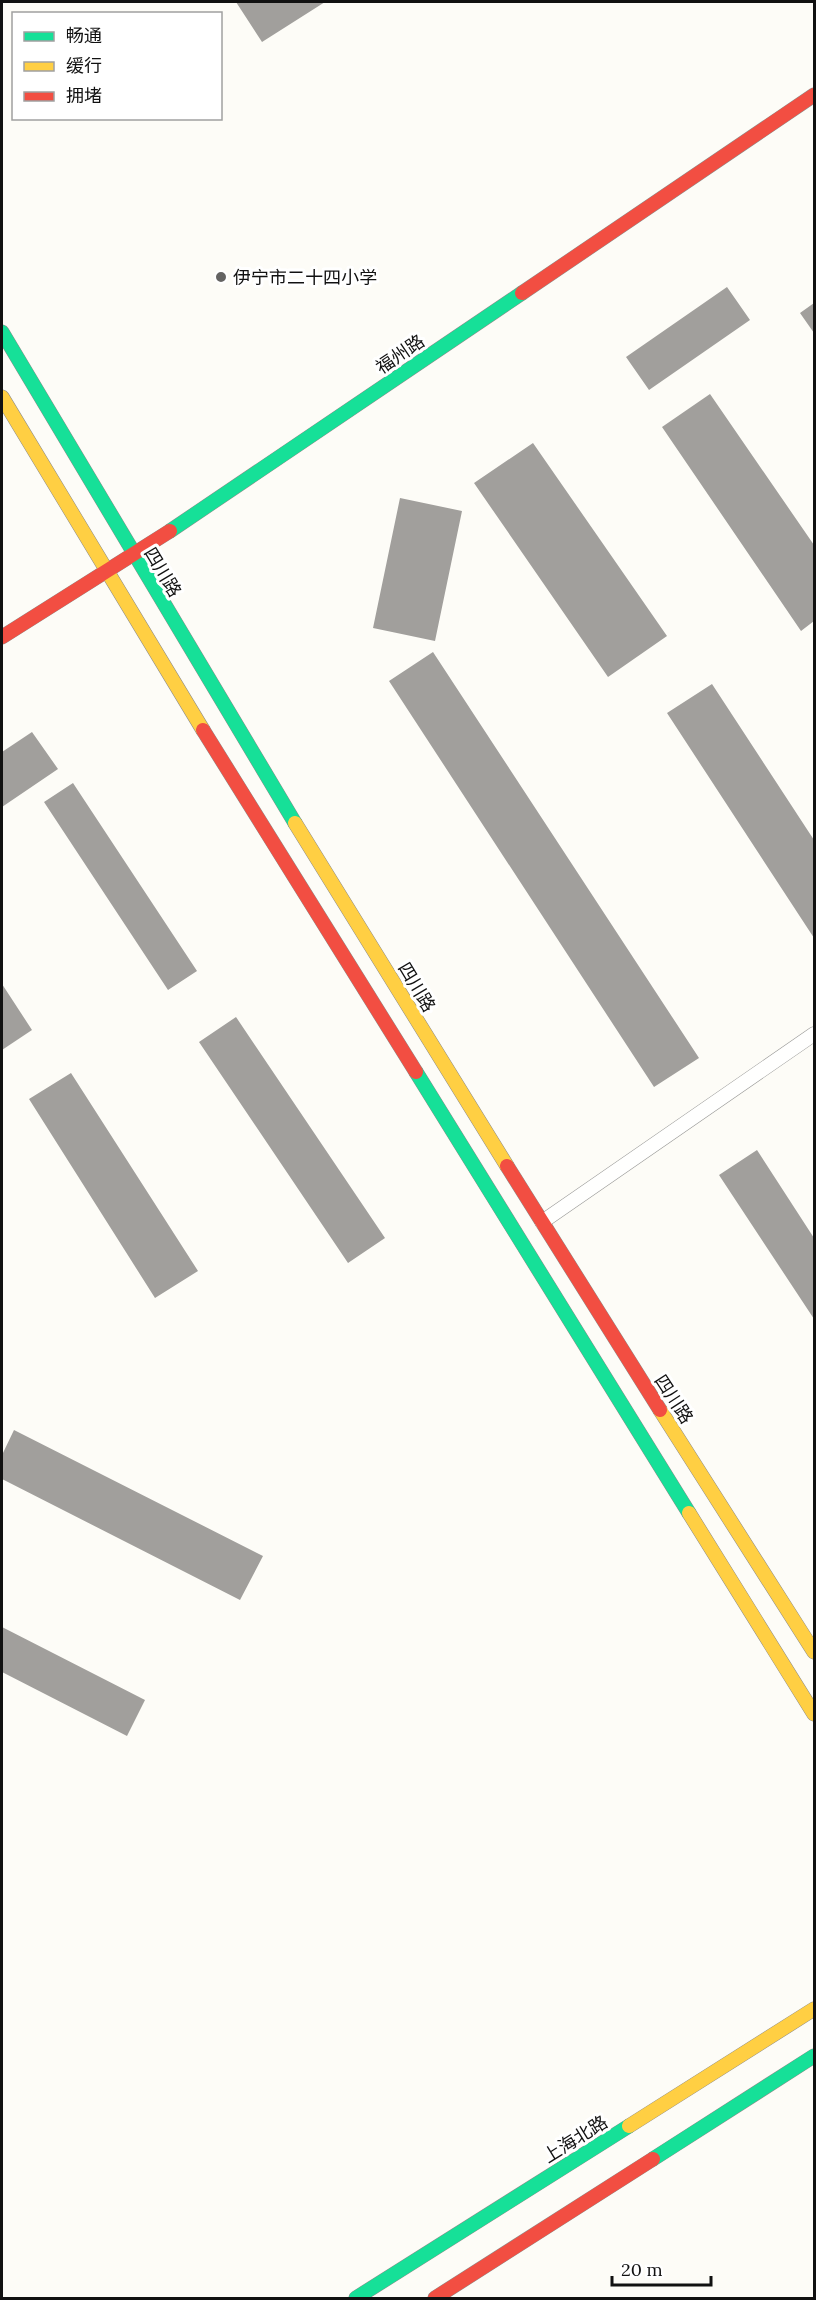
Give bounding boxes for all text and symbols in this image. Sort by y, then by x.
legend [12,12,222,120]
text: 畅通 [66,24,102,47]
text: 缓行 [66,54,102,77]
text: 拥堵 [66,84,102,107]
place label: 伊宁市二十四小学 [233,266,377,289]
marker: 伊宁市二十四小学 [214,270,228,284]
street label: 福州路 [371,329,429,379]
street label: 四川路 [139,543,187,601]
street label: 四川路 [393,958,441,1016]
street label: 四川路 [650,1370,698,1428]
street label: 上海北路 [538,2110,612,2168]
scale bar [612,2249,711,2287]
text: 20 m [621,2258,663,2281]

